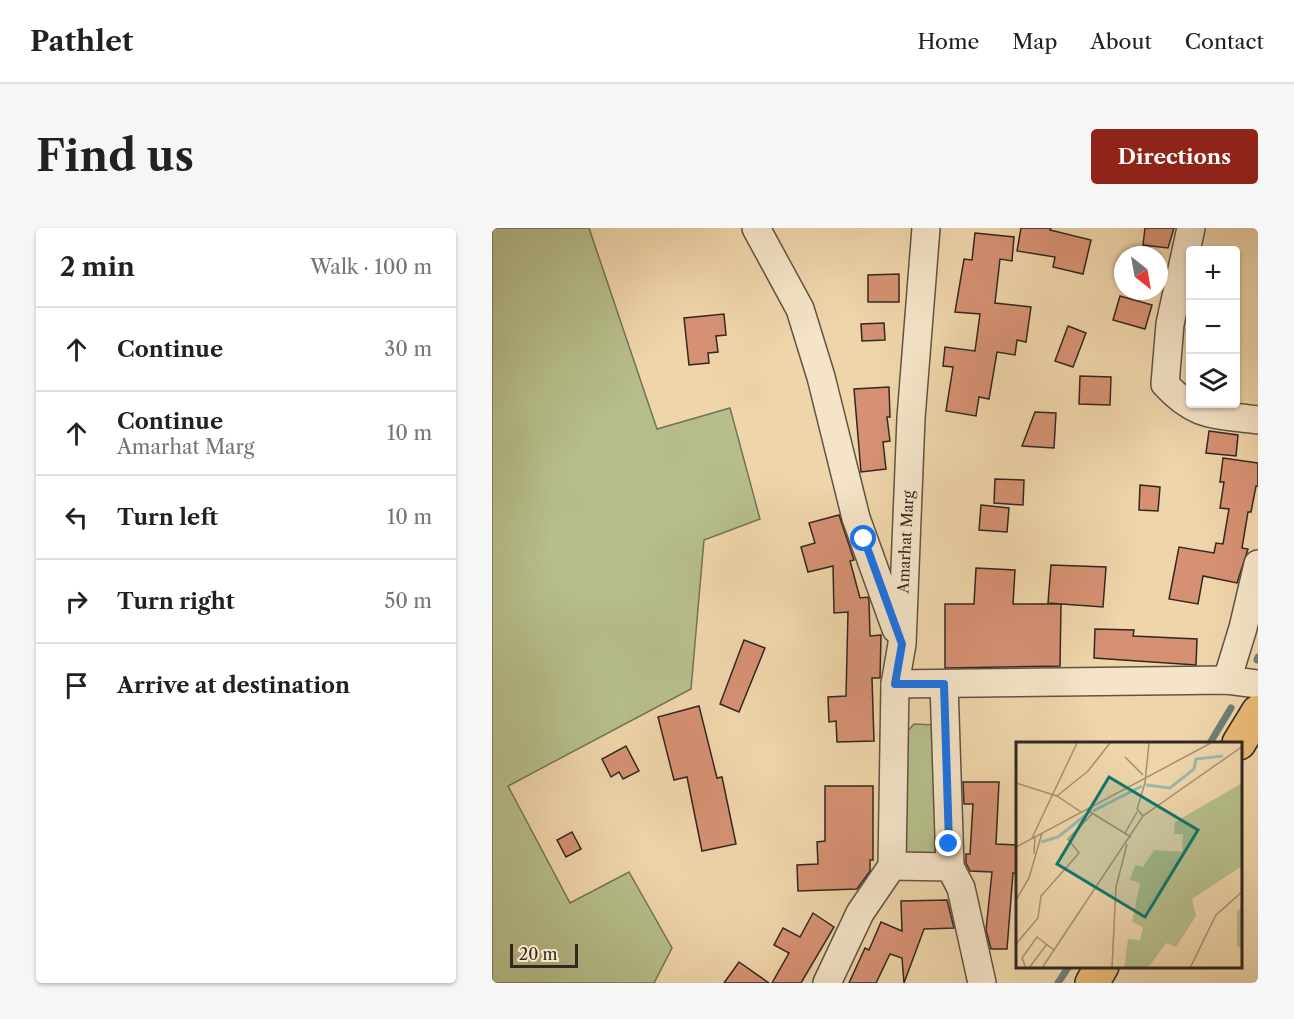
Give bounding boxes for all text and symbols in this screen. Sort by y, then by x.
text: Pathlet [30,24,133,58]
text: Home [918,29,979,54]
text: Map [1012,29,1057,54]
text: About [1090,29,1152,54]
text: Contact [1185,29,1264,54]
button: Directions [1091,129,1258,184]
text: Find us [36,130,194,182]
north arrow [1114,246,1168,300]
map controls [1186,246,1240,408]
button: + [1186,246,1240,300]
text: 2 min [60,251,135,283]
text: Walk · 100 m [310,255,432,279]
button: − [1186,300,1240,354]
icon: ahead [60,333,93,366]
text: Continue [117,336,223,363]
text: 30 m [384,337,432,361]
button: layers [1186,354,1240,408]
text: Continue [117,408,223,435]
icon: ahead [60,417,93,450]
text: 10 m [387,421,432,445]
text: Amarhat Marg [117,435,254,459]
street label: Amarhat Marg [893,490,918,595]
icon: left [60,501,93,534]
text: Turn left [117,504,218,531]
text: 10 m [387,505,432,529]
route start [850,525,876,551]
icon: right [60,585,93,618]
text: Turn right [117,588,235,615]
text: 50 m [385,589,432,613]
icon: arrive [60,669,93,702]
text: Arrive at destination [117,672,350,699]
inset map [1016,742,1243,968]
route end [935,830,961,856]
scale bar [510,941,578,968]
text: 20 m [519,944,558,964]

